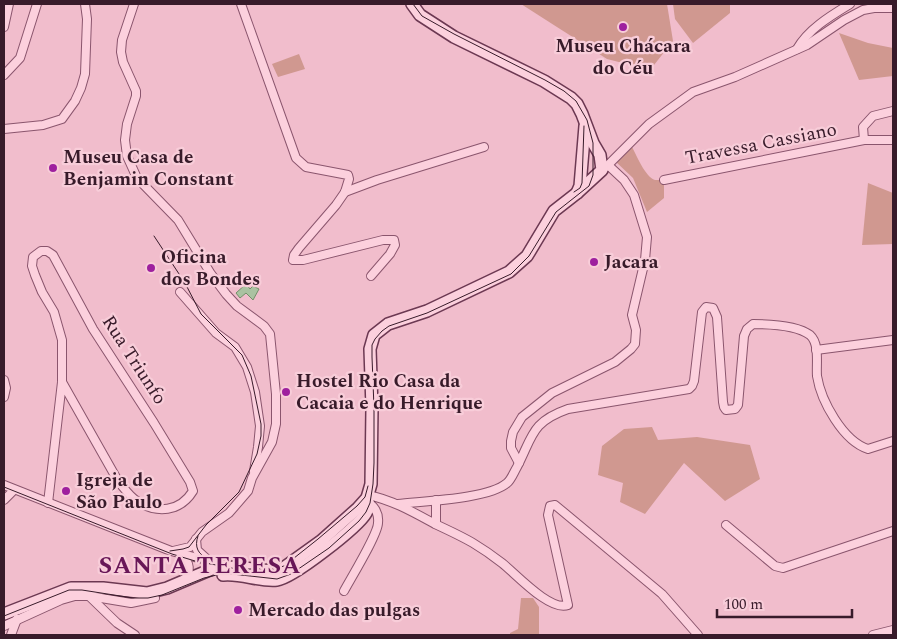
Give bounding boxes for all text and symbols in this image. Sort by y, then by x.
marker: Museu Chácara do Céu [617,21,629,33]
place label: Museu Chácara do Céu [555,32,691,83]
street label: Travessa Cassiano [683,115,839,173]
place label: Museu Casa de Benjamin Constant [63,143,234,194]
marker: Museu Casa de Benjamin Constant [47,162,59,174]
place label: Oficina dos Bondes [161,243,260,294]
place label: Jacara [604,248,659,277]
marker: Jacara [588,256,600,268]
marker: Oficina dos Bondes [145,262,157,274]
street label: Rua Triunfo [94,310,174,410]
place label: Hostel Rio Casa da Cacaia e do Henrique [296,367,483,418]
marker: Hostel Rio Casa da Cacaia e do Henrique [280,386,292,398]
place label: Igreja de São Paulo [76,466,162,517]
marker: Igreja de São Paulo [60,485,72,497]
district label: SANTA TERESA [98,548,302,584]
scale bar [717,586,852,618]
text: 100 m [724,593,763,616]
place label: Mercado das pulgas [248,596,420,625]
marker: Mercado das pulgas [232,604,244,616]

